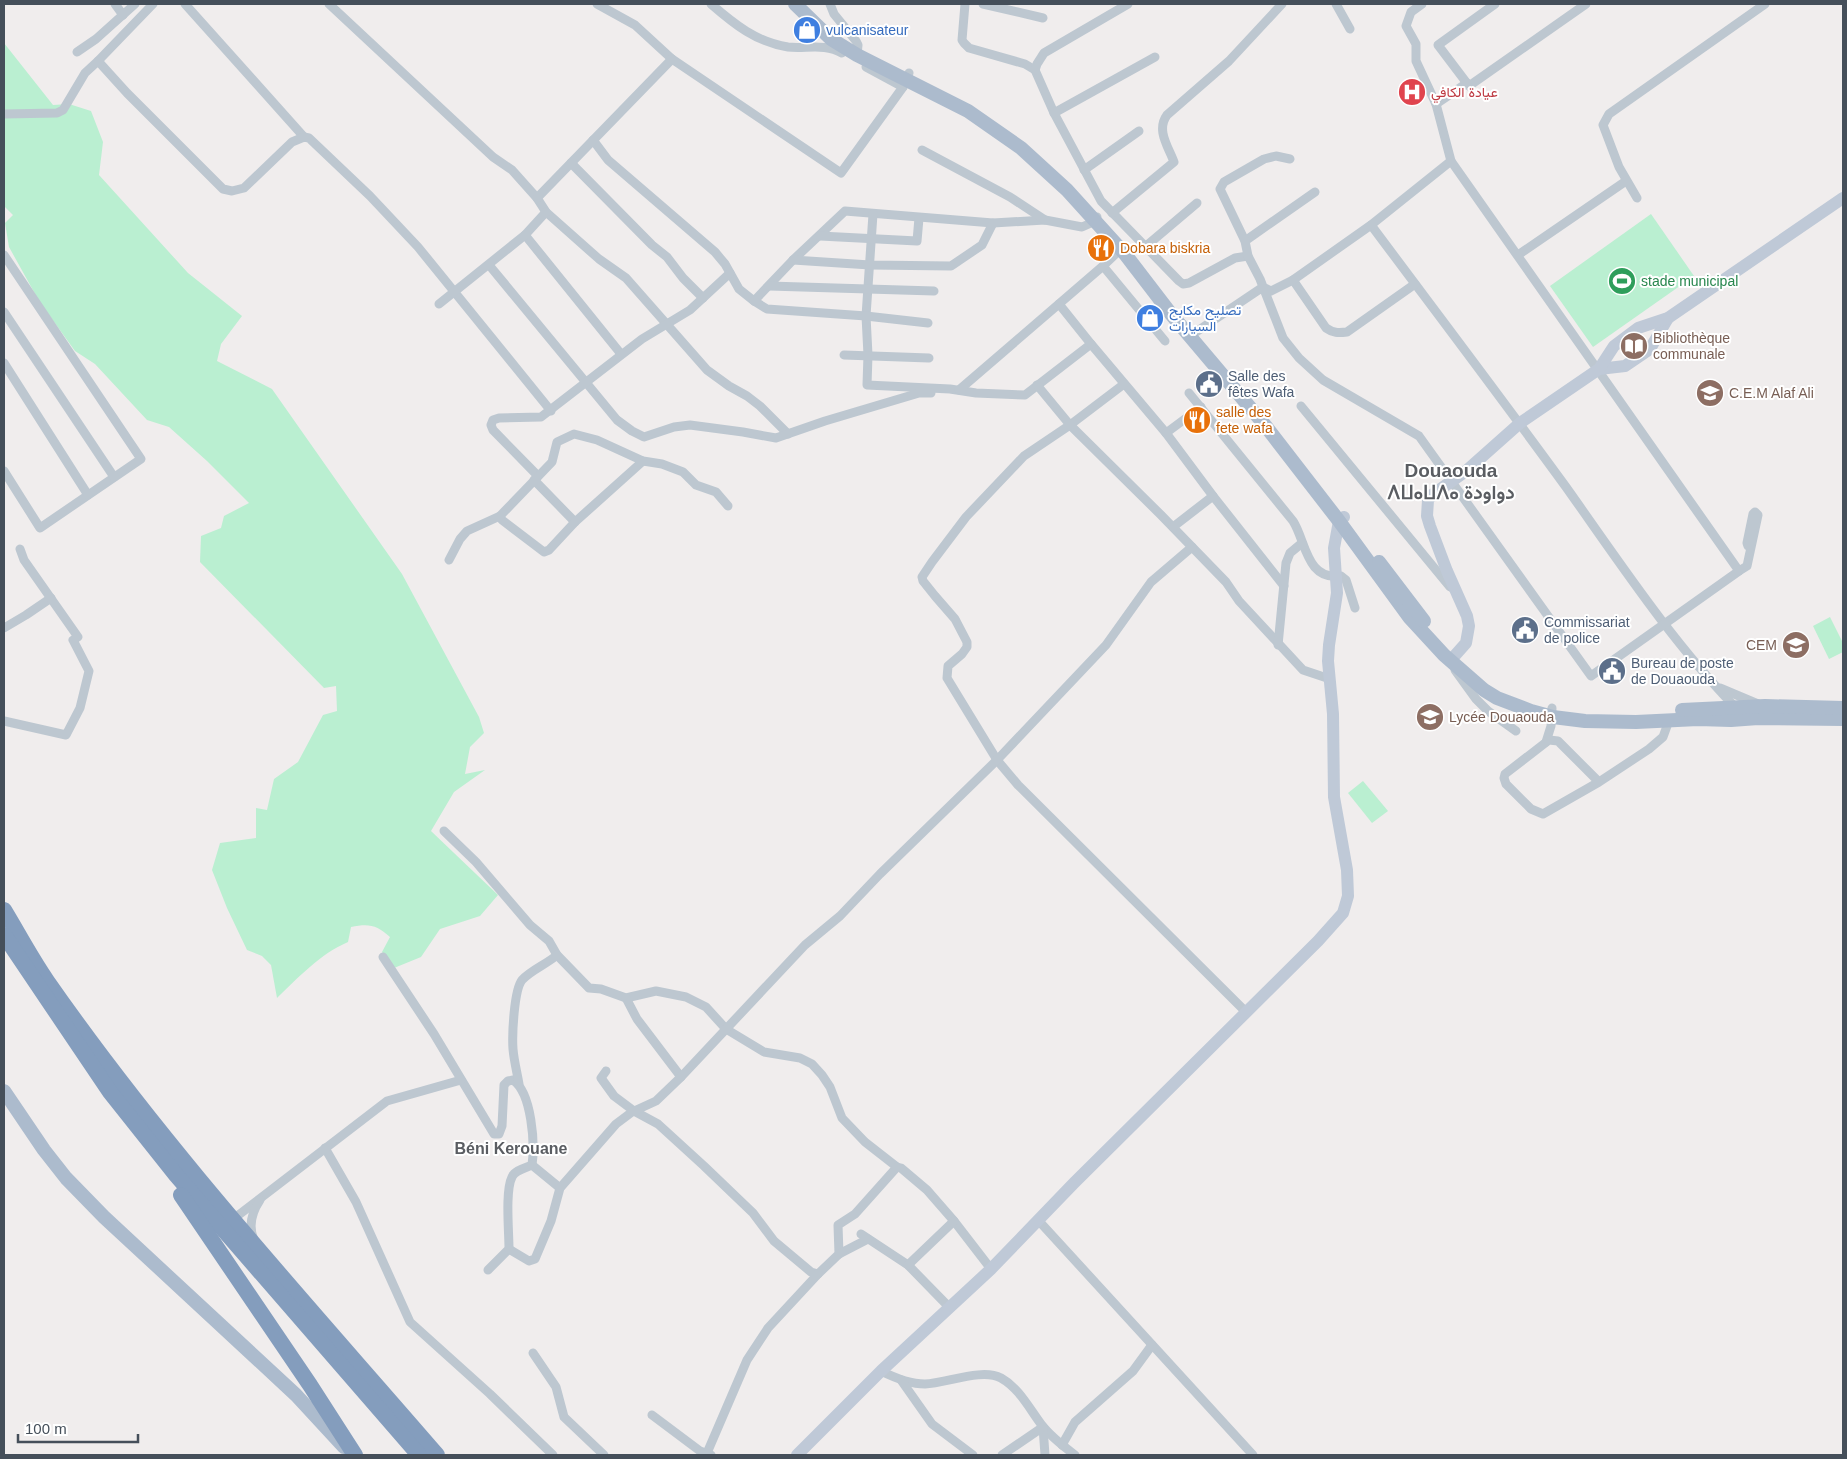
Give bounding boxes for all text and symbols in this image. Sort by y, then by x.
shop icon: vulcanisateur [792,15,822,45]
place label: vulcanisateur [826,22,909,38]
hospital icon: عيادة الكافي [1397,77,1427,107]
place label: عيادة الكافي [1431,84,1498,104]
restaurant icon: Dobara biskria [1086,233,1116,263]
place label: Dobara biskria [1120,240,1210,256]
sports icon: stade municipal [1607,266,1637,296]
place label: stade municipal [1641,273,1738,289]
place label: تصليح مكابح السيارات [1169,302,1241,335]
shop icon: تصليح مكابح السيارات [1135,303,1165,333]
place label: Bibliothèque communale [1653,330,1730,362]
library icon: Bibliothèque communale [1619,331,1649,361]
place label: Salle des fêtes Wafa [1228,368,1295,400]
public building icon: Salle des fêtes Wafa [1194,369,1224,399]
school or university icon: C.E.M Alaf Ali [1695,378,1725,408]
place label: C.E.M Alaf Ali [1729,385,1814,401]
place label: salle des fete wafa [1216,404,1273,436]
restaurant icon: salle des fete wafa [1182,405,1212,435]
district label: Douaouda ⴷⵡⴰⵡⴷⴰ دواودة [1387,460,1515,505]
place label: Commissariat de police [1544,614,1630,646]
public building icon: Commissariat de police [1510,615,1540,645]
school or university icon: CEM [1781,630,1811,660]
place label: CEM [1746,637,1777,653]
place label: Bureau de poste de Douaouda [1631,655,1734,687]
public building icon: Bureau de poste de Douaouda [1597,656,1627,686]
school or university icon: Lycée Douaouda [1415,702,1445,732]
place label: Lycée Douaouda [1449,709,1555,725]
district label: Béni Kerouane [455,1140,568,1157]
scale bar [18,1412,138,1444]
text: 100 m [25,1420,67,1437]

